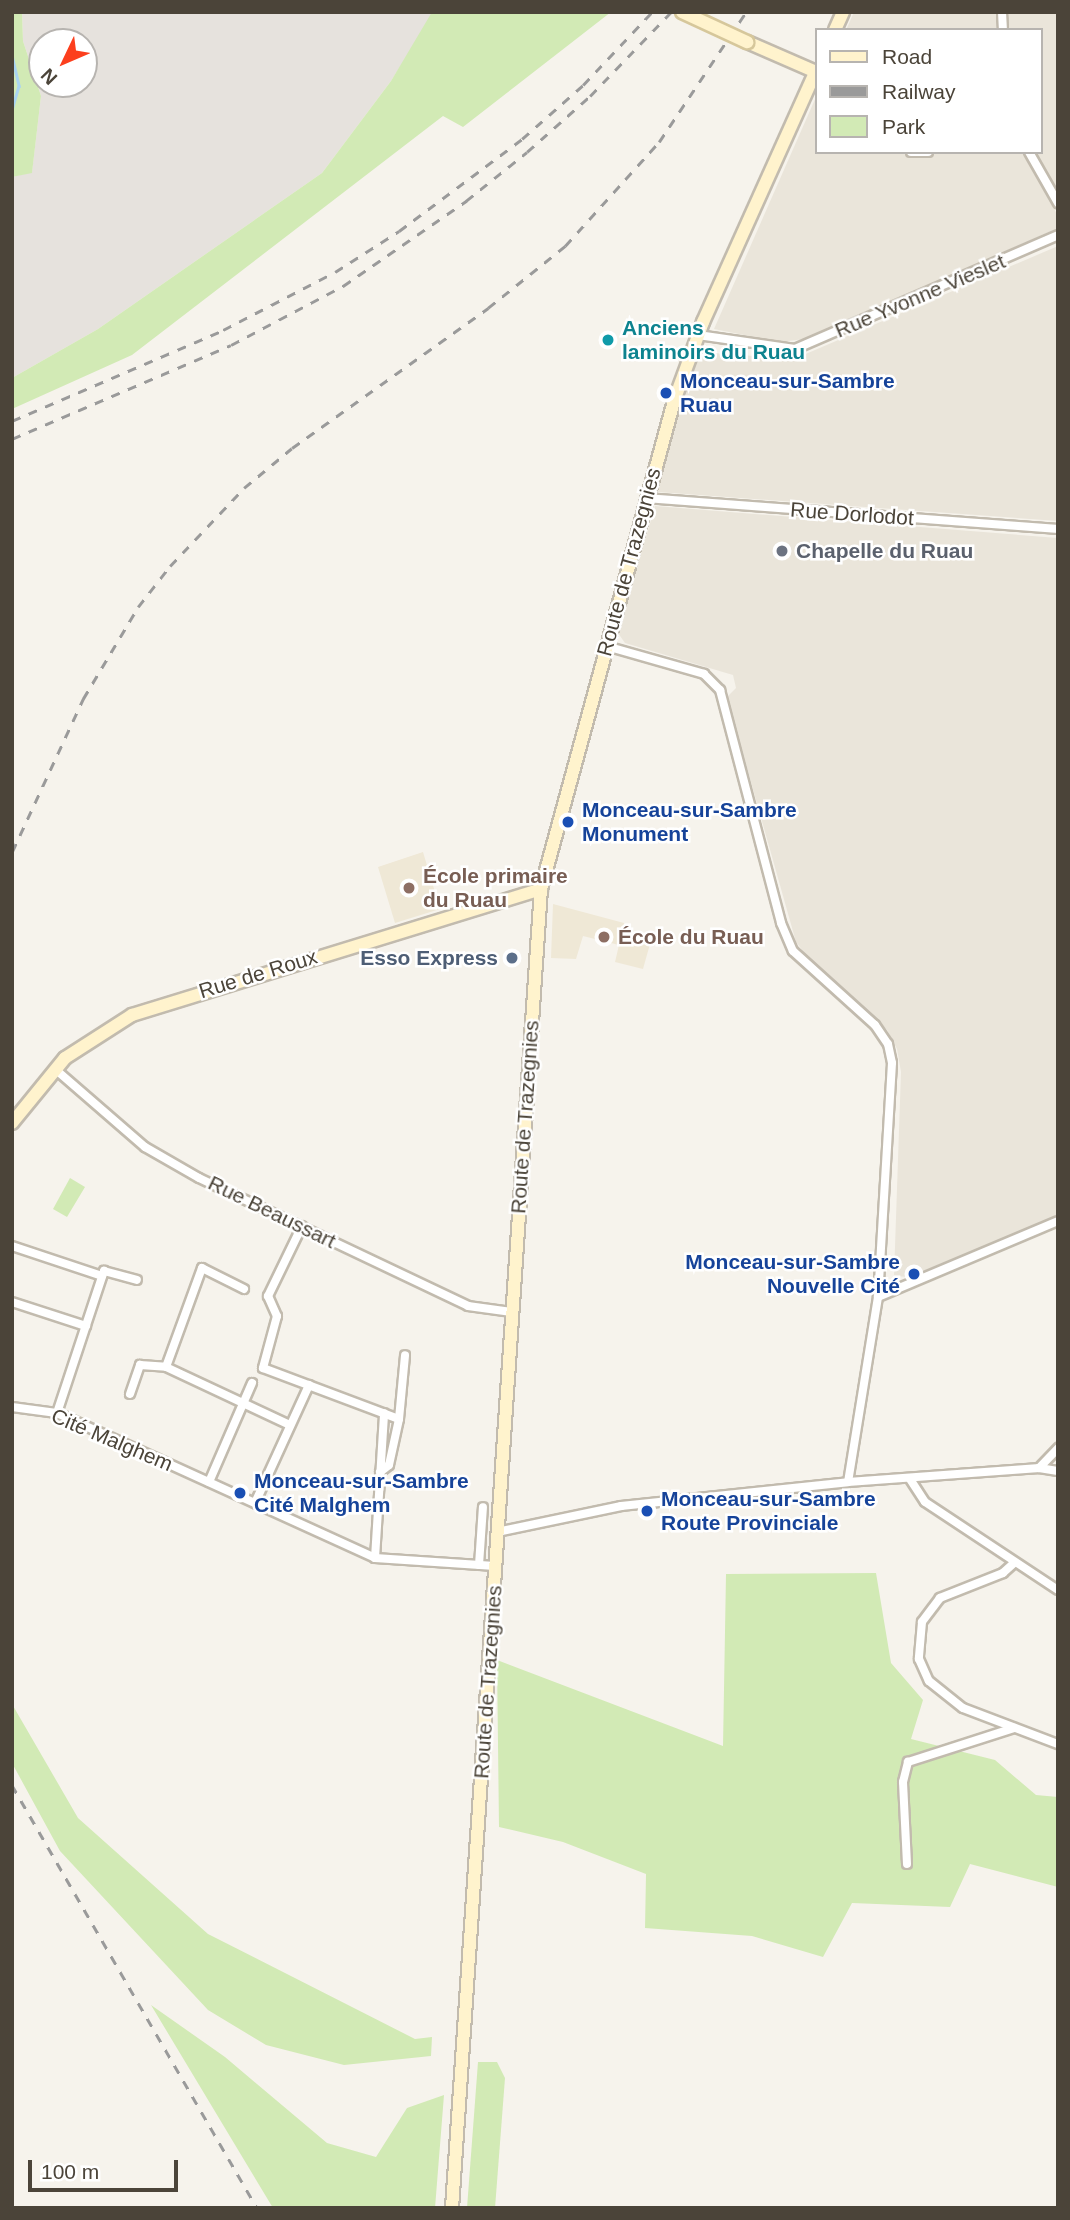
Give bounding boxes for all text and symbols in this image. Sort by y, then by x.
north arrow [28,28,98,98]
legend [814,28,1042,154]
text: Road [882,45,932,68]
text: N [37,64,61,89]
text: Railway [882,80,956,103]
text: Park [882,115,925,138]
street label: Rue Yvonne Vieslet [831,249,1009,343]
place label: Anciens laminoirs du Ruau [622,315,805,365]
marker: Anciens laminoirs du Ruau [600,332,616,348]
place label: Monceau-sur-Sambre Ruau [680,368,895,418]
marker: Monceau-sur-Sambre Ruau [658,385,674,401]
street label: Route de Trazegnies [592,465,666,659]
street label: Rue Dorlodot [789,497,915,531]
place label: Chapelle du Ruau [796,538,973,564]
marker: Chapelle du Ruau [774,543,790,559]
place label: Monceau-sur-Sambre Monument [582,797,797,847]
marker: Monceau-sur-Sambre Monument [560,814,576,830]
place label: École primaire du Ruau [423,863,568,913]
marker: École primaire du Ruau [401,880,417,896]
place label: École du Ruau [618,924,764,950]
marker: École du Ruau [596,929,612,945]
street label: Rue de Roux [196,944,320,1004]
place label: Esso Express [360,945,498,971]
marker: Esso Express [504,950,520,966]
street label: Route de Trazegnies [506,1019,544,1215]
street label: Rue Beaussart [204,1170,340,1254]
place label: Monceau-sur-Sambre Nouvelle Cité [685,1249,900,1299]
marker: Monceau-sur-Sambre Nouvelle Cité [906,1266,922,1282]
street label: Cité Malghem [47,1403,177,1477]
place label: Monceau-sur-Sambre Cité Malghem [254,1468,469,1518]
marker: Monceau-sur-Sambre Cité Malghem [232,1485,248,1501]
place label: Monceau-sur-Sambre Route Provinciale [661,1486,876,1536]
marker: Monceau-sur-Sambre Route Provinciale [639,1503,655,1519]
street label: Route de Trazegnies [469,1584,507,1780]
scale bar [32,2146,182,2190]
text: 100 m [41,2160,99,2183]

